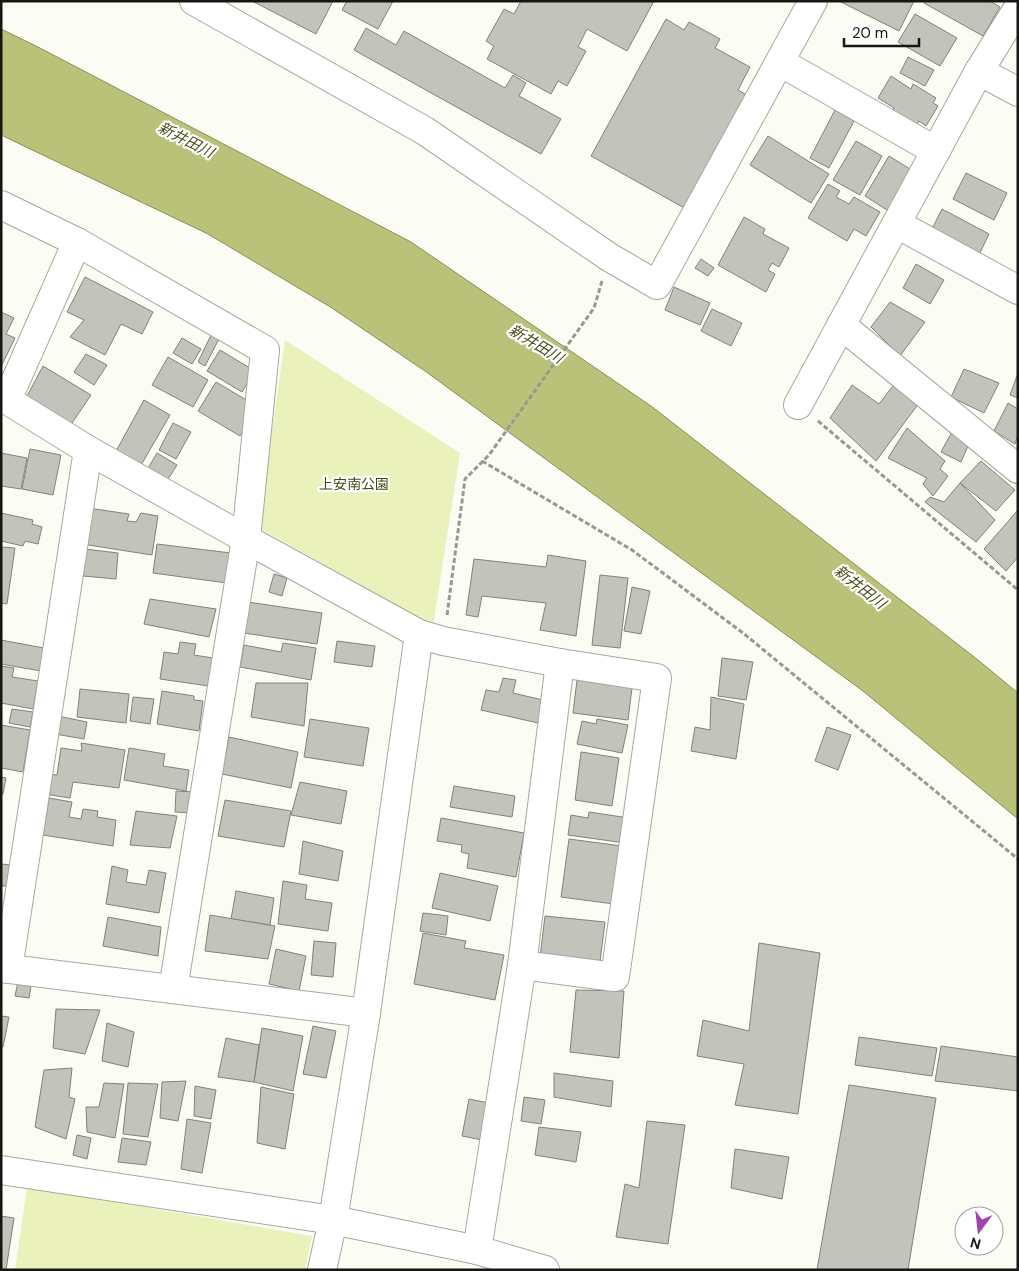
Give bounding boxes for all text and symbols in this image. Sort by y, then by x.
scale bar [844,15,919,47]
text: 20 m [852,23,888,43]
water label: 新井田川 [155,117,219,163]
water label: 新井田川 [505,320,569,369]
park label: 上安南公園 [319,475,389,493]
water label: 新井田川 [830,561,891,615]
north arrow [954,1206,1004,1256]
text: N [968,1234,983,1254]

